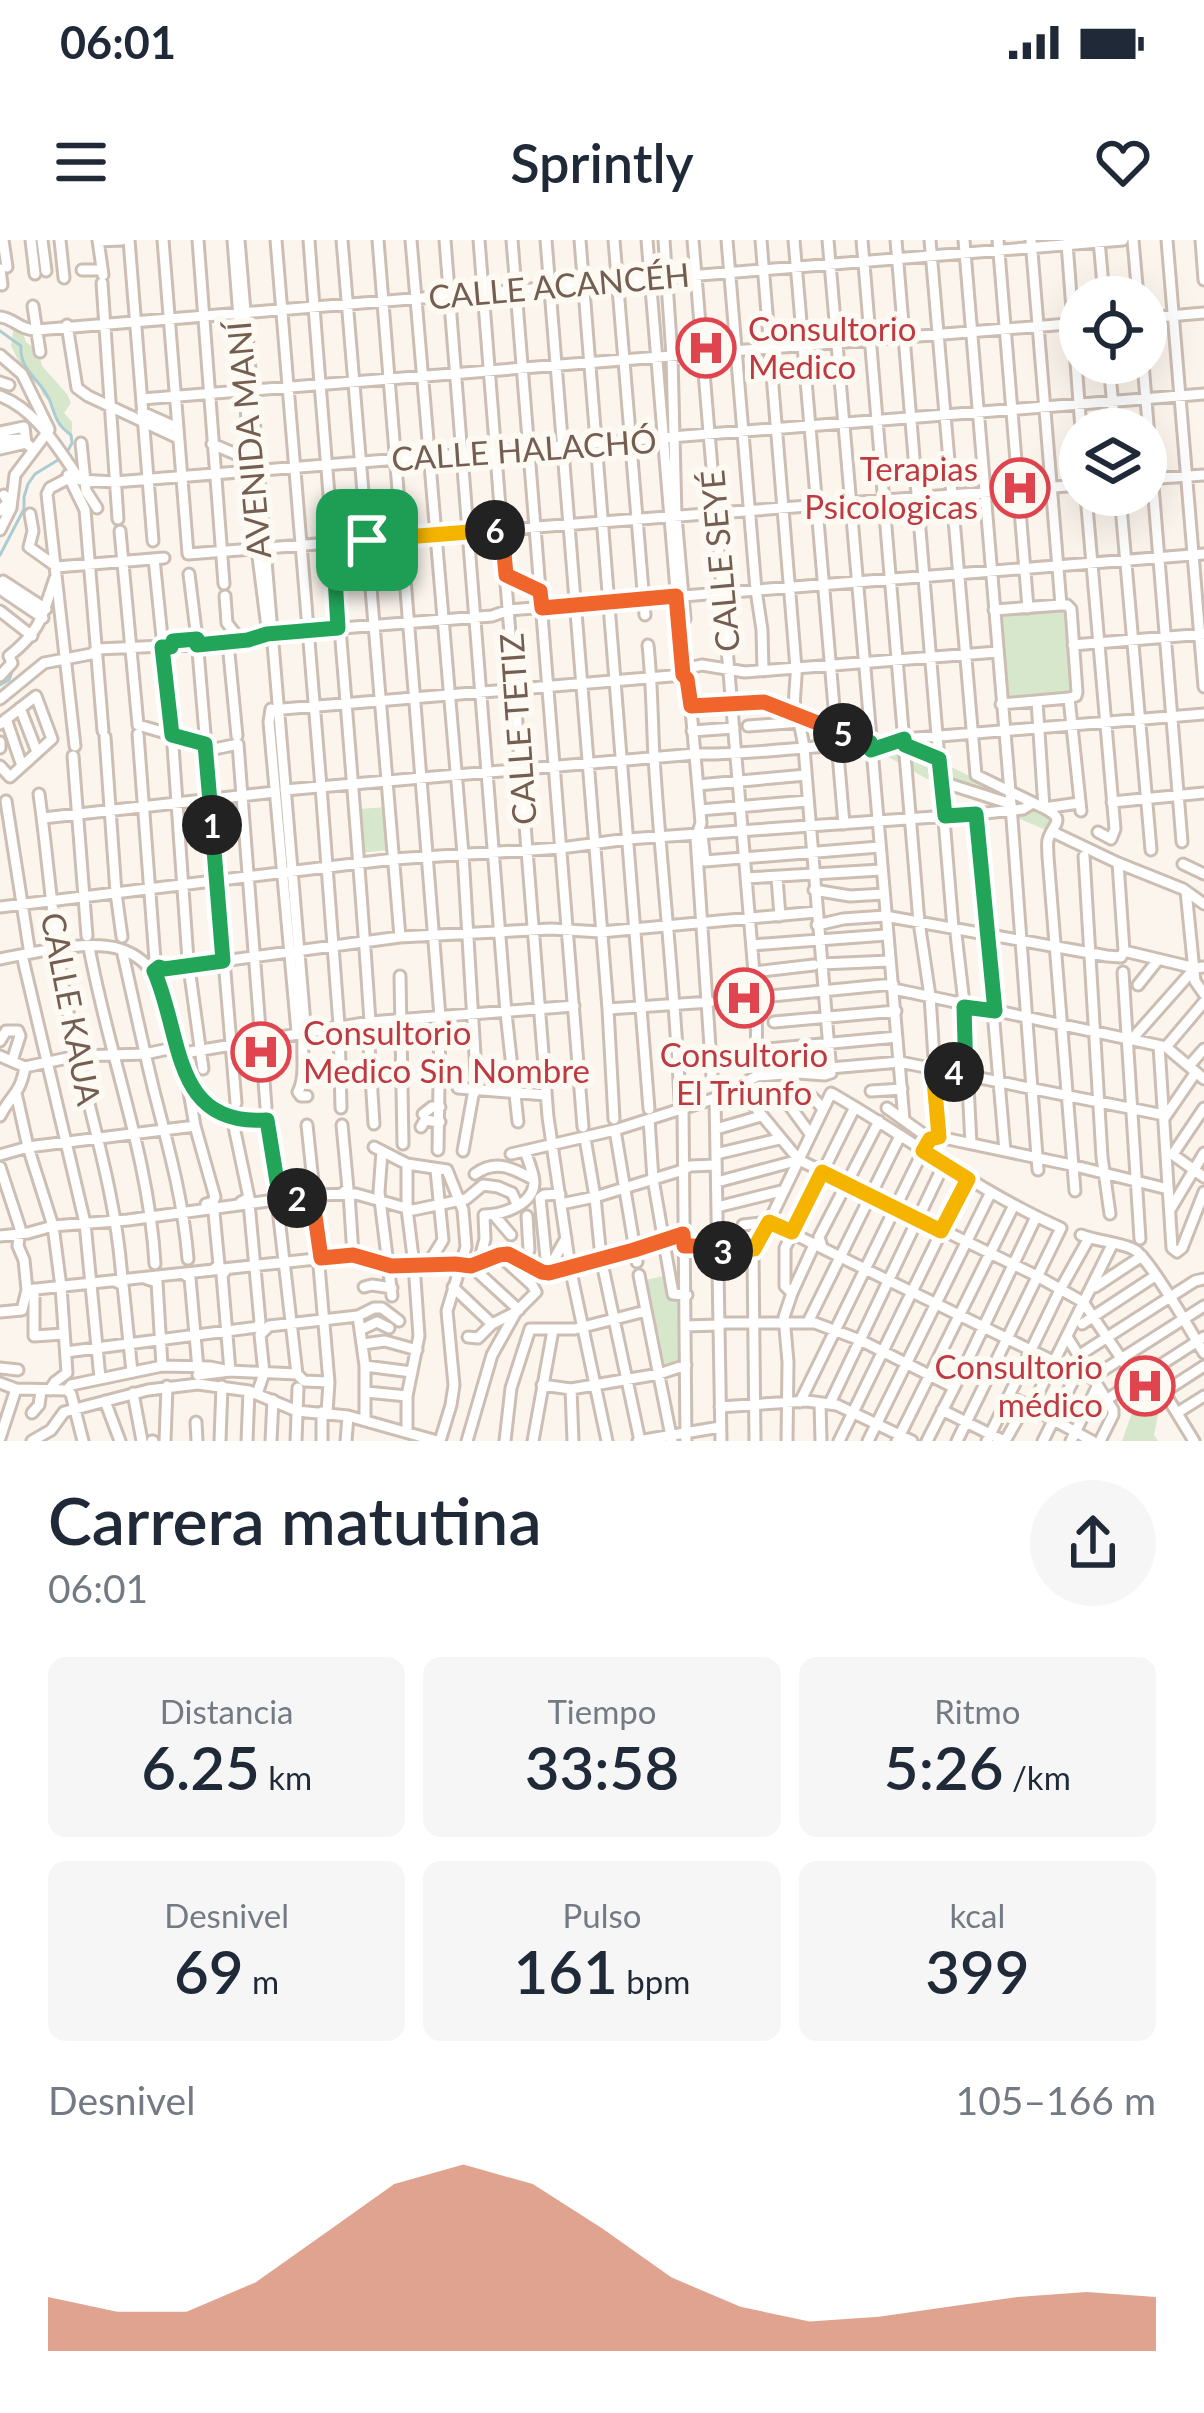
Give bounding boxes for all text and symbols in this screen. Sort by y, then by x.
text: 06:01 [60,15,176,69]
icon: menu [48,129,114,195]
icon: heart [1090,129,1156,195]
text: Sprintly [510,130,694,195]
street label: CALLE ACANCÉH [427,254,691,316]
map controls [1059,276,1167,516]
button: locate [1059,276,1167,384]
place label: Consultorio Medico [748,308,916,386]
hospital icon: Consultorio Medico [675,317,737,379]
street label: AVENIDA MANÍ [218,318,278,560]
button: layers [1059,408,1167,516]
street label: CALLE HALACHÓ [390,420,658,478]
place label: Terapias Psicologicas [804,448,978,526]
hospital icon: Terapias Psicologicas [989,457,1051,519]
street label: CALLE SEYÉ [691,468,747,654]
pin [316,489,418,591]
pin: 6 [465,500,525,560]
icon: arrive [334,507,400,573]
text: 6 [485,510,505,550]
street label: CALLE TETIZ [490,632,544,826]
pin: 5 [813,703,873,763]
text: 5 [833,713,853,753]
pin: 1 [182,795,242,855]
text: 1 [202,805,222,845]
street label: CALLE KAUA [34,909,110,1109]
hospital icon: Consultorio El Triunfo [713,967,775,1029]
place label: Consultorio Medico Sin Nombre [303,1012,590,1090]
hospital icon: Consultorio Medico Sin Nombre [230,1021,292,1083]
place label: Consultorio El Triunfo [660,1034,828,1112]
pin: 4 [924,1042,984,1102]
text: 4 [944,1052,964,1092]
pin: 2 [267,1168,327,1228]
text: 2 [287,1178,307,1218]
pin: 3 [693,1221,753,1281]
text: 3 [713,1231,733,1271]
place label: Consultorio médico [935,1346,1103,1424]
hospital icon: Consultorio médico [1114,1355,1176,1417]
text: Carrera matutina [48,1480,542,1559]
button: share [1030,1480,1156,1606]
text: 06:01 [48,1565,148,1611]
text: Distancia [160,1691,294,1731]
text: Tiempo [547,1691,657,1731]
text: Ritmo [934,1691,1020,1731]
text: 6.25 [141,1731,260,1803]
text: 33:58 [525,1731,679,1803]
text: 5:26 [884,1731,1004,1803]
text: km [260,1757,312,1797]
text: /km [1004,1757,1071,1797]
text: Desnivel [164,1895,289,1935]
text: Pulso [563,1895,641,1935]
text: kcal [949,1895,1005,1935]
text: 69 [174,1935,244,2007]
text: 161 [514,1935,618,2007]
text: 399 [925,1935,1030,2007]
text: m [244,1961,279,2001]
text: bpm [618,1961,690,2001]
text: Desnivel [48,2077,195,2123]
text: 105–166 m [956,2077,1156,2123]

